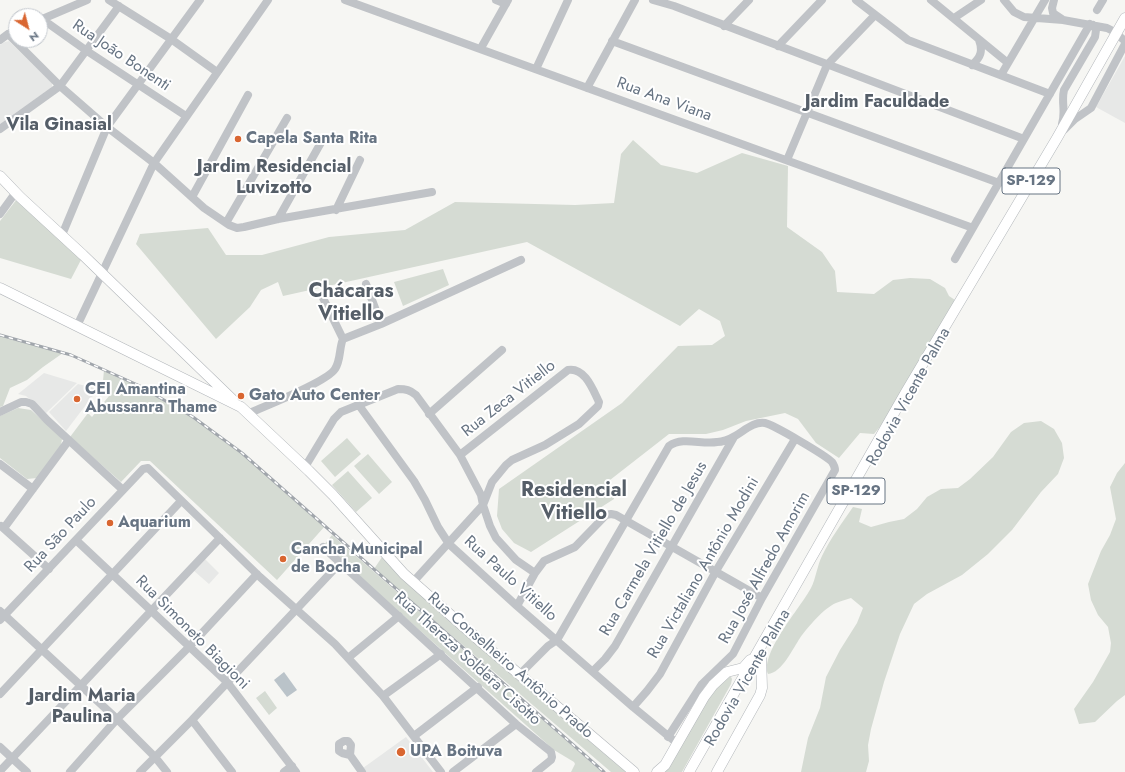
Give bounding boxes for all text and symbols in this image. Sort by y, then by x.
north arrow [8,8,48,48]
street label: Rua João Bonenti [68,16,174,96]
text: N [26,28,43,46]
street label: Rua Ana Viana [614,74,714,126]
district label: Jardim Faculdade [805,92,949,114]
district label: Vila Ginasial [6,115,112,137]
place label: Capela Santa Rita [246,129,377,149]
marker: Capela Santa Rita [233,134,243,144]
district label: Jardim Residencial Luvizotto [197,157,351,200]
road number: SP-129 [1002,168,1060,194]
district label: Chácaras Vitiello [308,280,394,327]
street label: Rodovia Vicente Palma [863,325,955,469]
street label: Rua Zeca Vitiello [458,356,560,442]
place label: CEI Amantina Abussanra Thame [85,380,217,418]
place label: Gato Auto Center [249,386,380,406]
marker: Gato Auto Center [236,391,246,401]
marker: CEI Amantina Abussanra Thame [72,394,82,404]
street label: Rua Carmela Vitiello de Jesus [596,458,712,640]
street label: Rua Victaliano Antônio Modini [644,474,764,662]
road number: SP-129 [827,478,885,504]
district label: Residencial Vitiello [521,479,627,526]
street label: Rua José Alfredo Amorim [715,489,815,647]
street label: Rua São Paulo [21,493,101,577]
place label: Aquarium [118,513,191,533]
marker: Aquarium [105,518,115,528]
street label: Rua Paulo Vitiello [460,532,560,626]
place label: Cancha Municipal de Bocha [291,540,423,578]
marker: Cancha Municipal de Bocha [278,554,288,564]
street label: Rua Simoneto Biagioni [131,572,253,694]
street label: Rua Thereza Soldera Cisotto [390,588,544,730]
street label: Rua Conselheiro Antônio Prado [423,589,597,743]
street label: Rodovia Vicente Palma [701,606,795,750]
district label: Jardim Maria Paulina [28,686,136,728]
place label: UPA Boituva [410,742,502,762]
marker: UPA Boituva [395,746,407,758]

